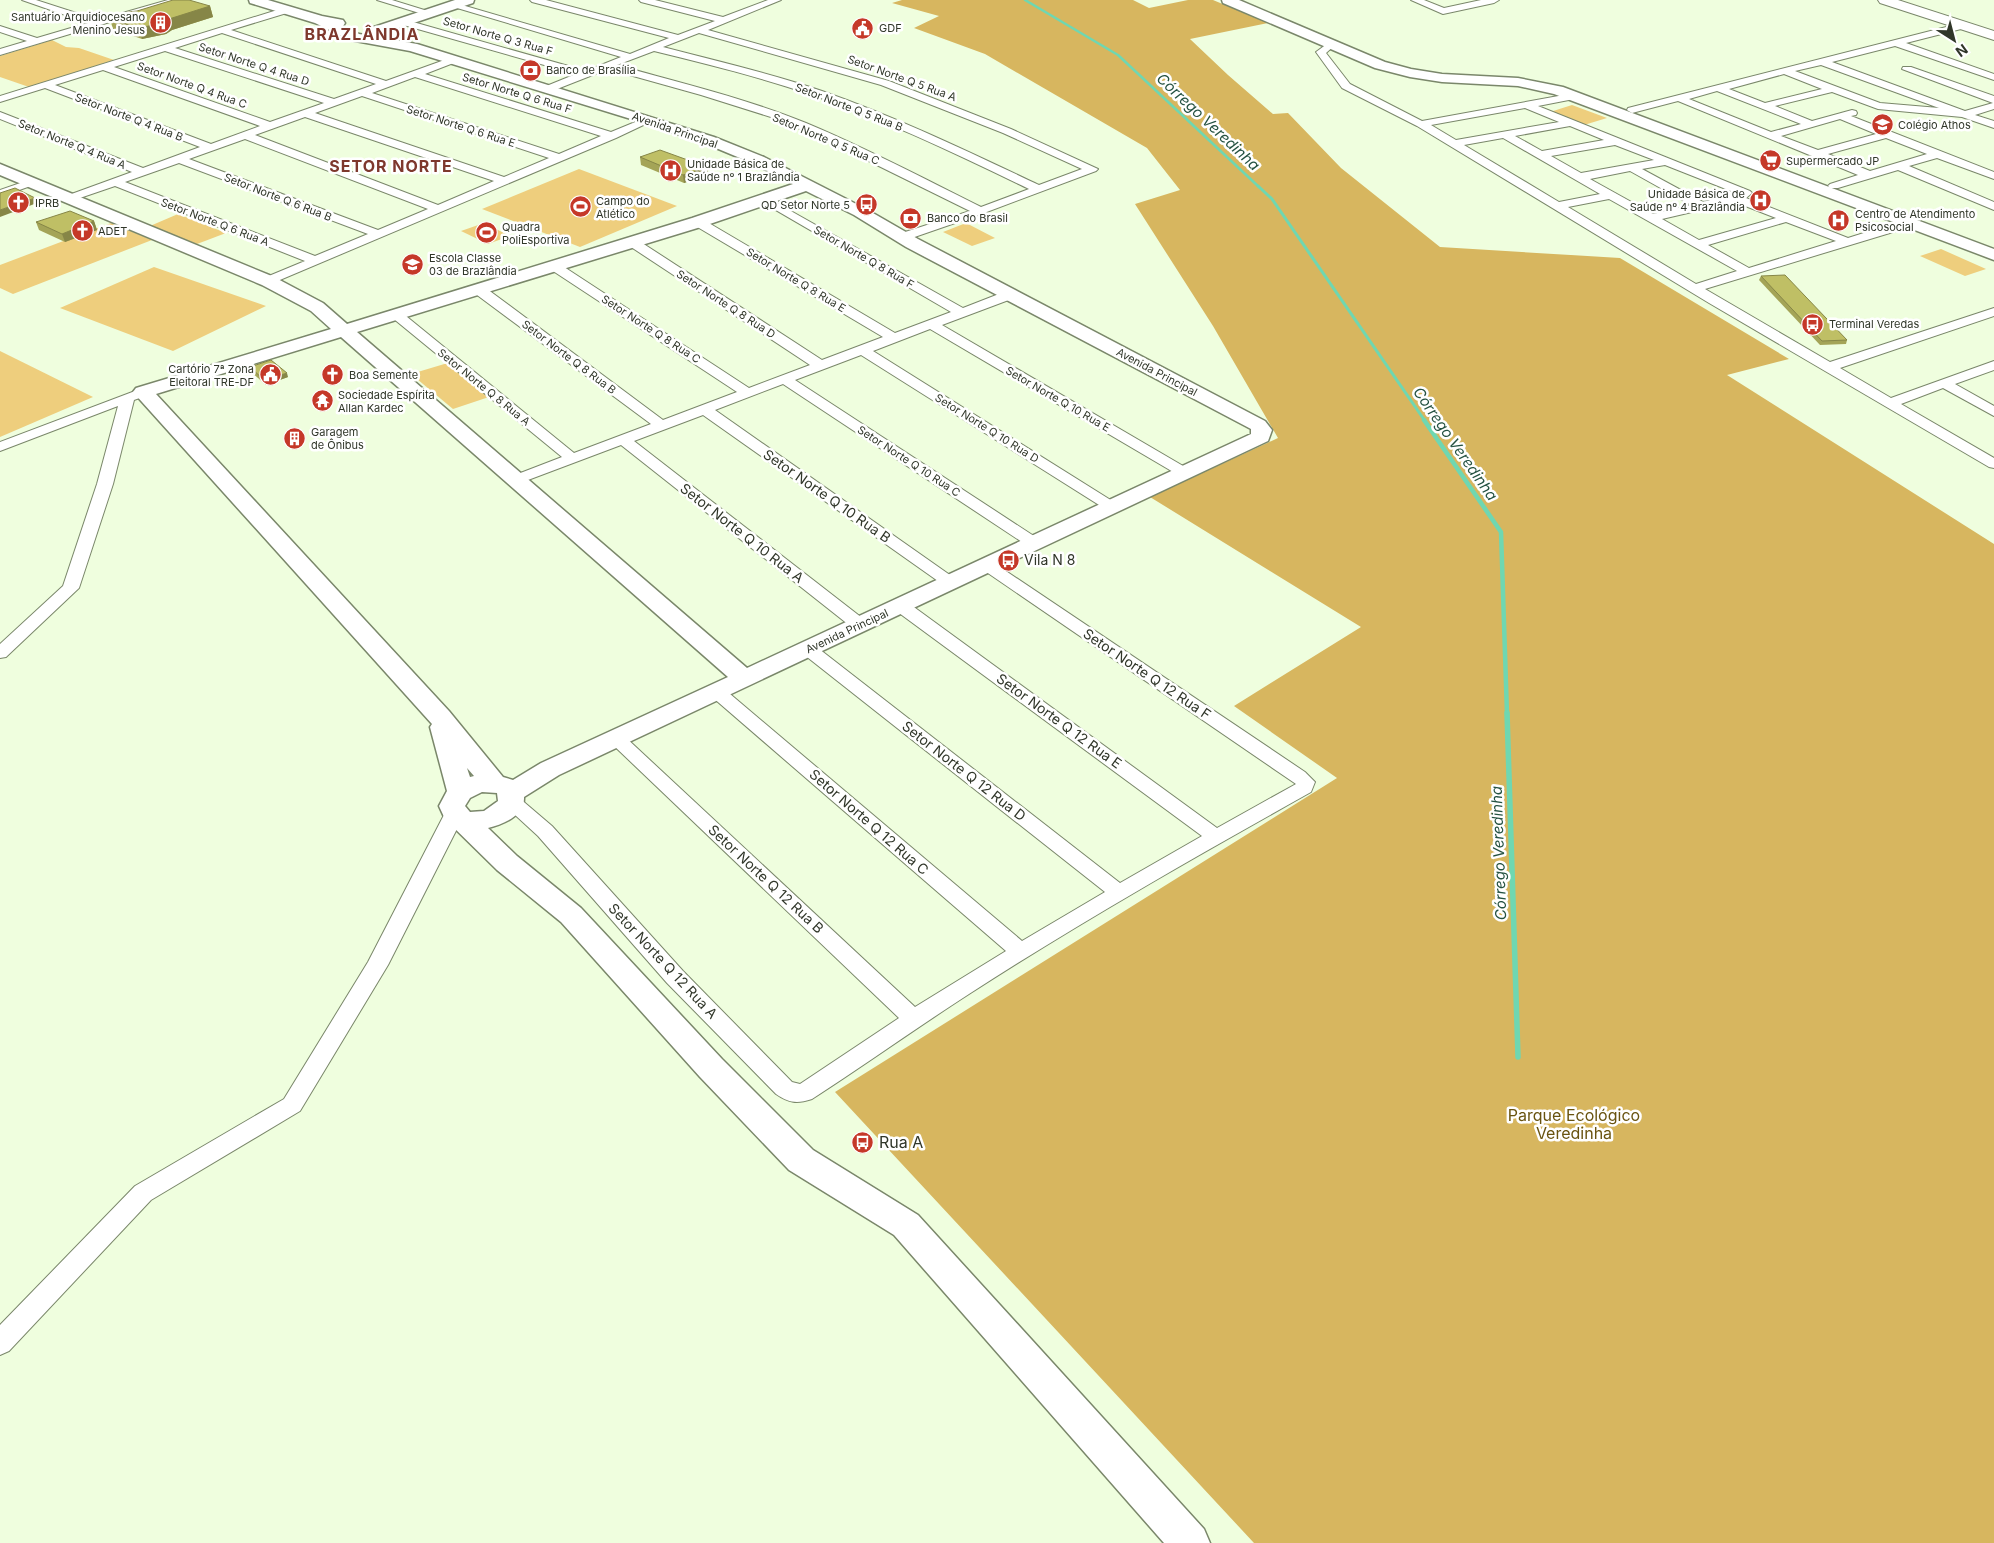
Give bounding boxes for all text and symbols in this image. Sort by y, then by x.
place label: Santuário Arquidiocesano Menino Jesus [11,10,145,37]
building icon: Santuário Arquidiocesano Menino Jesus [149,11,173,35]
street label: Setor Norte Q 3 Rua F [441,14,555,58]
north arrow [1929,15,1979,65]
public building icon: GDF [851,16,875,40]
place label: GDF [879,21,902,35]
district label: BRAZLÂNDIA [305,24,419,44]
street label: Setor Norte Q 4 Rua D [197,39,311,89]
text: N [1953,41,1971,61]
street label: Setor Norte Q 5 Rua A [846,52,959,104]
bank icon: Banco de Brasília [518,58,542,82]
street label: Setor Norte Q 4 Rua C [135,59,249,111]
place label: Banco de Brasília [546,63,636,77]
water label: Córrego Veredinha [1153,69,1264,174]
street label: Setor Norte Q 6 Rua F [461,70,573,116]
street label: Setor Norte Q 5 Rua B [793,80,905,134]
street label: Setor Norte Q 4 Rua B [73,90,185,144]
street label: Setor Norte Q 6 Rua E [405,102,517,150]
street label: Avenida Principal [630,109,720,151]
street label: Setor Norte Q 5 Rua C [770,110,882,168]
school or university icon: Colégio Athos [1870,113,1894,137]
street label: Setor Norte Q 4 Rua A [16,116,128,172]
place label: Colégio Athos [1898,118,1971,132]
supermarket icon: Supermercado JP [1758,149,1782,173]
place label: Supermercado JP [1786,154,1879,168]
district label: SETOR NORTE [329,156,453,176]
place label: Unidade Básica de Saúde nº 1 Brazlândia [687,157,800,184]
hospital icon: Unidade Básica de Saúde nº 1 Brazlândia [659,158,683,182]
street label: Setor Norte Q 6 Rua B [222,170,334,224]
place label: Unidade Básica de Saúde nº 4 Brazlândia [1630,187,1745,214]
hospital icon: Unidade Básica de Saúde nº 4 Brazlândia [1749,188,1773,212]
church icon: IPRB [7,191,31,215]
bus stop icon: QD Setor Norte 5 [854,193,878,217]
place label: Campo do Atlético [596,194,650,221]
street label: Setor Norte Q 6 Rua A [159,195,271,249]
sports icon: Campo do Atlético [568,195,592,219]
place label: IPRB [35,196,59,210]
place label: QD Setor Norte 5 [761,198,850,212]
bank icon: Banco do Brasil [899,206,923,230]
place label: Centro de Atendimento Psicosocial [1855,207,1976,234]
hospital icon: Centro de Atendimento Psicosocial [1827,208,1851,232]
place label: Banco do Brasil [927,211,1008,225]
church icon: ADET [70,219,94,243]
place label: Quadra PoliEsportiva [502,220,570,247]
sports icon: Quadra PoliEsportiva [474,221,498,245]
street label: Setor Norte Q 8 Rua F [811,223,917,291]
place label: ADET [98,224,127,238]
street label: Setor Norte Q 8 Rua E [744,245,848,315]
place label: Escola Classe 03 de Brazlândia [429,251,517,278]
school or university icon: Escola Classe 03 de Brazlândia [401,252,425,276]
street label: Setor Norte Q 8 Rua D [674,267,778,341]
street label: Setor Norte Q 8 Rua C [599,292,703,366]
bus stop icon: Terminal Veredas [1801,312,1825,336]
street label: Setor Norte Q 8 Rua B [519,317,619,397]
place label: Terminal Veredas [1829,317,1919,331]
street label: Setor Norte Q 8 Rua A [435,345,533,429]
street label: Avenida Principal [1114,345,1200,399]
place label: Cartório 7ª Zona Eleitoral TRE-DF [168,362,254,389]
public building icon: Cartório 7ª Zona Eleitoral TRE-DF [258,363,282,387]
church icon: Boa Semente [321,363,345,387]
street label: Setor Norte Q 10 Rua E [1003,363,1113,435]
place label: Boa Semente [349,368,418,382]
water label: Córrego Veredinha [1409,383,1502,504]
place label: Sociedade Espírita Allan Kardec [338,388,435,415]
temple icon: Sociedade Espírita Allan Kardec [310,389,334,413]
street label: Setor Norte Q 10 Rua D [932,390,1042,466]
street label: Setor Norte Q 10 Rua C [855,422,963,500]
place label: Garagem de Ônibus [311,425,364,452]
building icon: Garagem de Ônibus [283,426,307,450]
street label: Setor Norte Q 10 Rua B [760,445,894,546]
street label: Setor Norte Q 10 Rua A [677,479,808,586]
bus stop icon: Vila N 8 [996,548,1020,572]
place label: Vila N 8 [1024,551,1075,568]
street label: Avenida Principal [803,606,891,656]
street label: Setor Norte Q 12 Rua F [1080,625,1214,723]
street label: Setor Norte Q 12 Rua E [993,669,1125,772]
street label: Setor Norte Q 12 Rua D [899,717,1029,824]
street label: Setor Norte Q 12 Rua C [806,765,932,878]
water label: Córrego Veredinha [1487,786,1510,920]
street label: Setor Norte Q 12 Rua B [705,821,827,936]
street label: Setor Norte Q 12 Rua A [605,899,722,1022]
park label: Parque Ecológico Veredinha [1508,1105,1640,1143]
bus stop icon: Rua A [851,1130,875,1154]
place label: Rua A [879,1132,923,1152]

